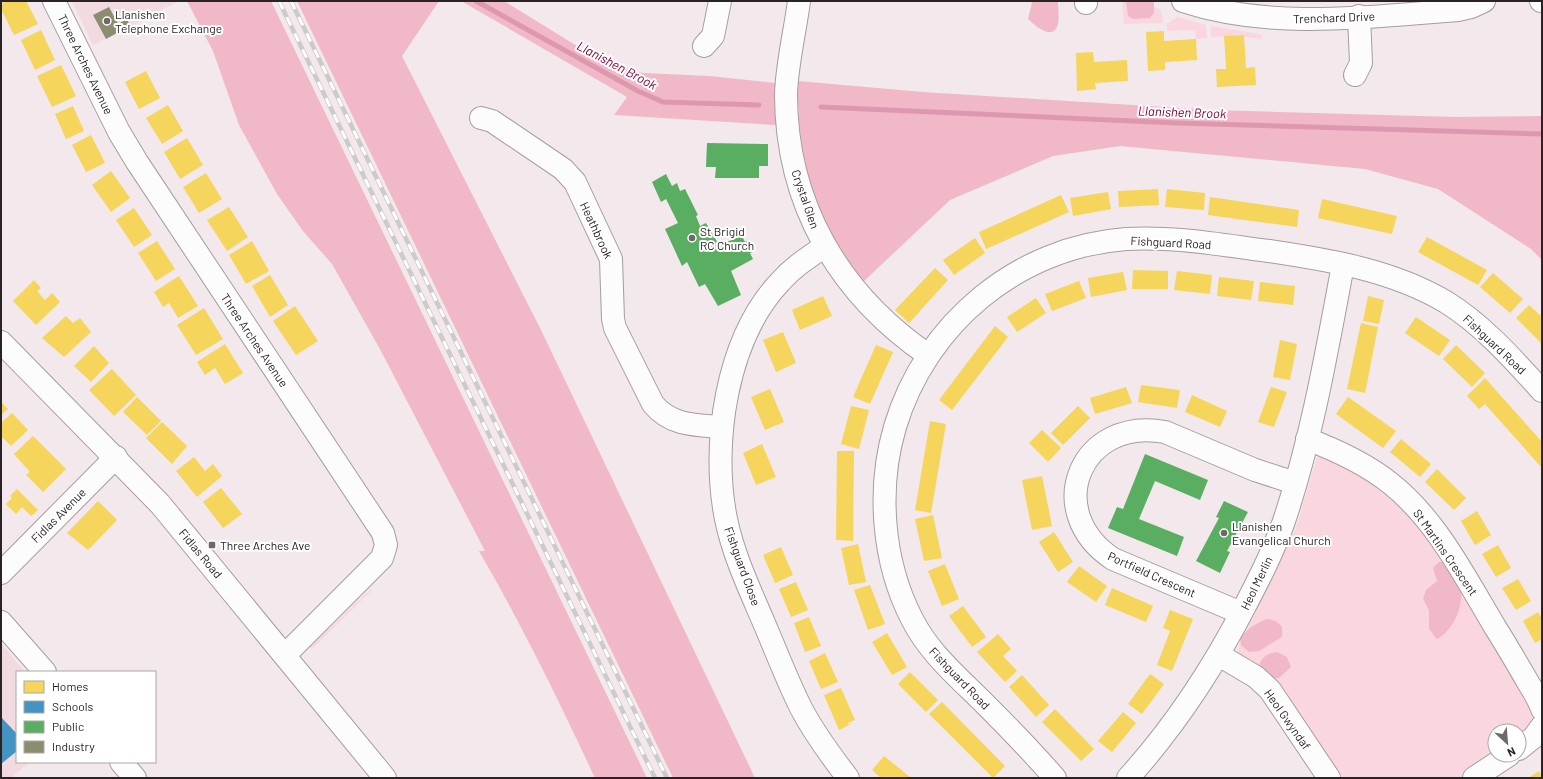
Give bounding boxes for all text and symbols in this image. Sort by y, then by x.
place label: Llanishen Telephone Exchange [115,7,222,35]
street label: Trenchard Drive [1293,9,1375,25]
street label: Three Arches Avenue [56,12,116,116]
marker: Llanishen Telephone Exchange [102,16,112,26]
water label: Llanishen Brook [574,37,660,93]
water label: Llanishen Brook [1138,102,1227,122]
street label: Crystal Glen [789,168,823,230]
street label: Heathbrook [578,199,616,261]
place label: St Brigid RC Church [700,224,754,252]
marker: St Brigid RC Church [687,233,697,243]
street label: Fishguard Road [1130,233,1212,251]
street label: Three Arches Avenue [219,291,291,389]
street label: Fishguard Road [1461,311,1529,377]
street label: Fidlas Avenue [28,485,88,545]
street label: St Martins Crescent [1411,506,1481,598]
place label: Llanishen Evangelical Church [1232,519,1331,547]
street label: Fishguard Close [722,525,764,607]
street label: Fidlas Road [176,526,226,580]
marker: Llanishen Evangelical Church [1219,528,1229,538]
place label: Three Arches Ave [220,538,310,552]
marker: Three Arches Ave [207,540,217,550]
street label: Portfield Crescent [1106,548,1198,600]
street label: Heol Merlin [1237,554,1275,612]
street label: Fishguard Road [927,644,993,712]
legend [16,671,156,763]
text: Homes [52,679,89,693]
street label: Heol Gwyndaf [1262,686,1314,752]
text: Schools [52,699,93,713]
text: Public [52,719,84,733]
north arrow [1487,723,1527,763]
text: Industry [52,739,95,753]
text: N [1505,745,1518,760]

